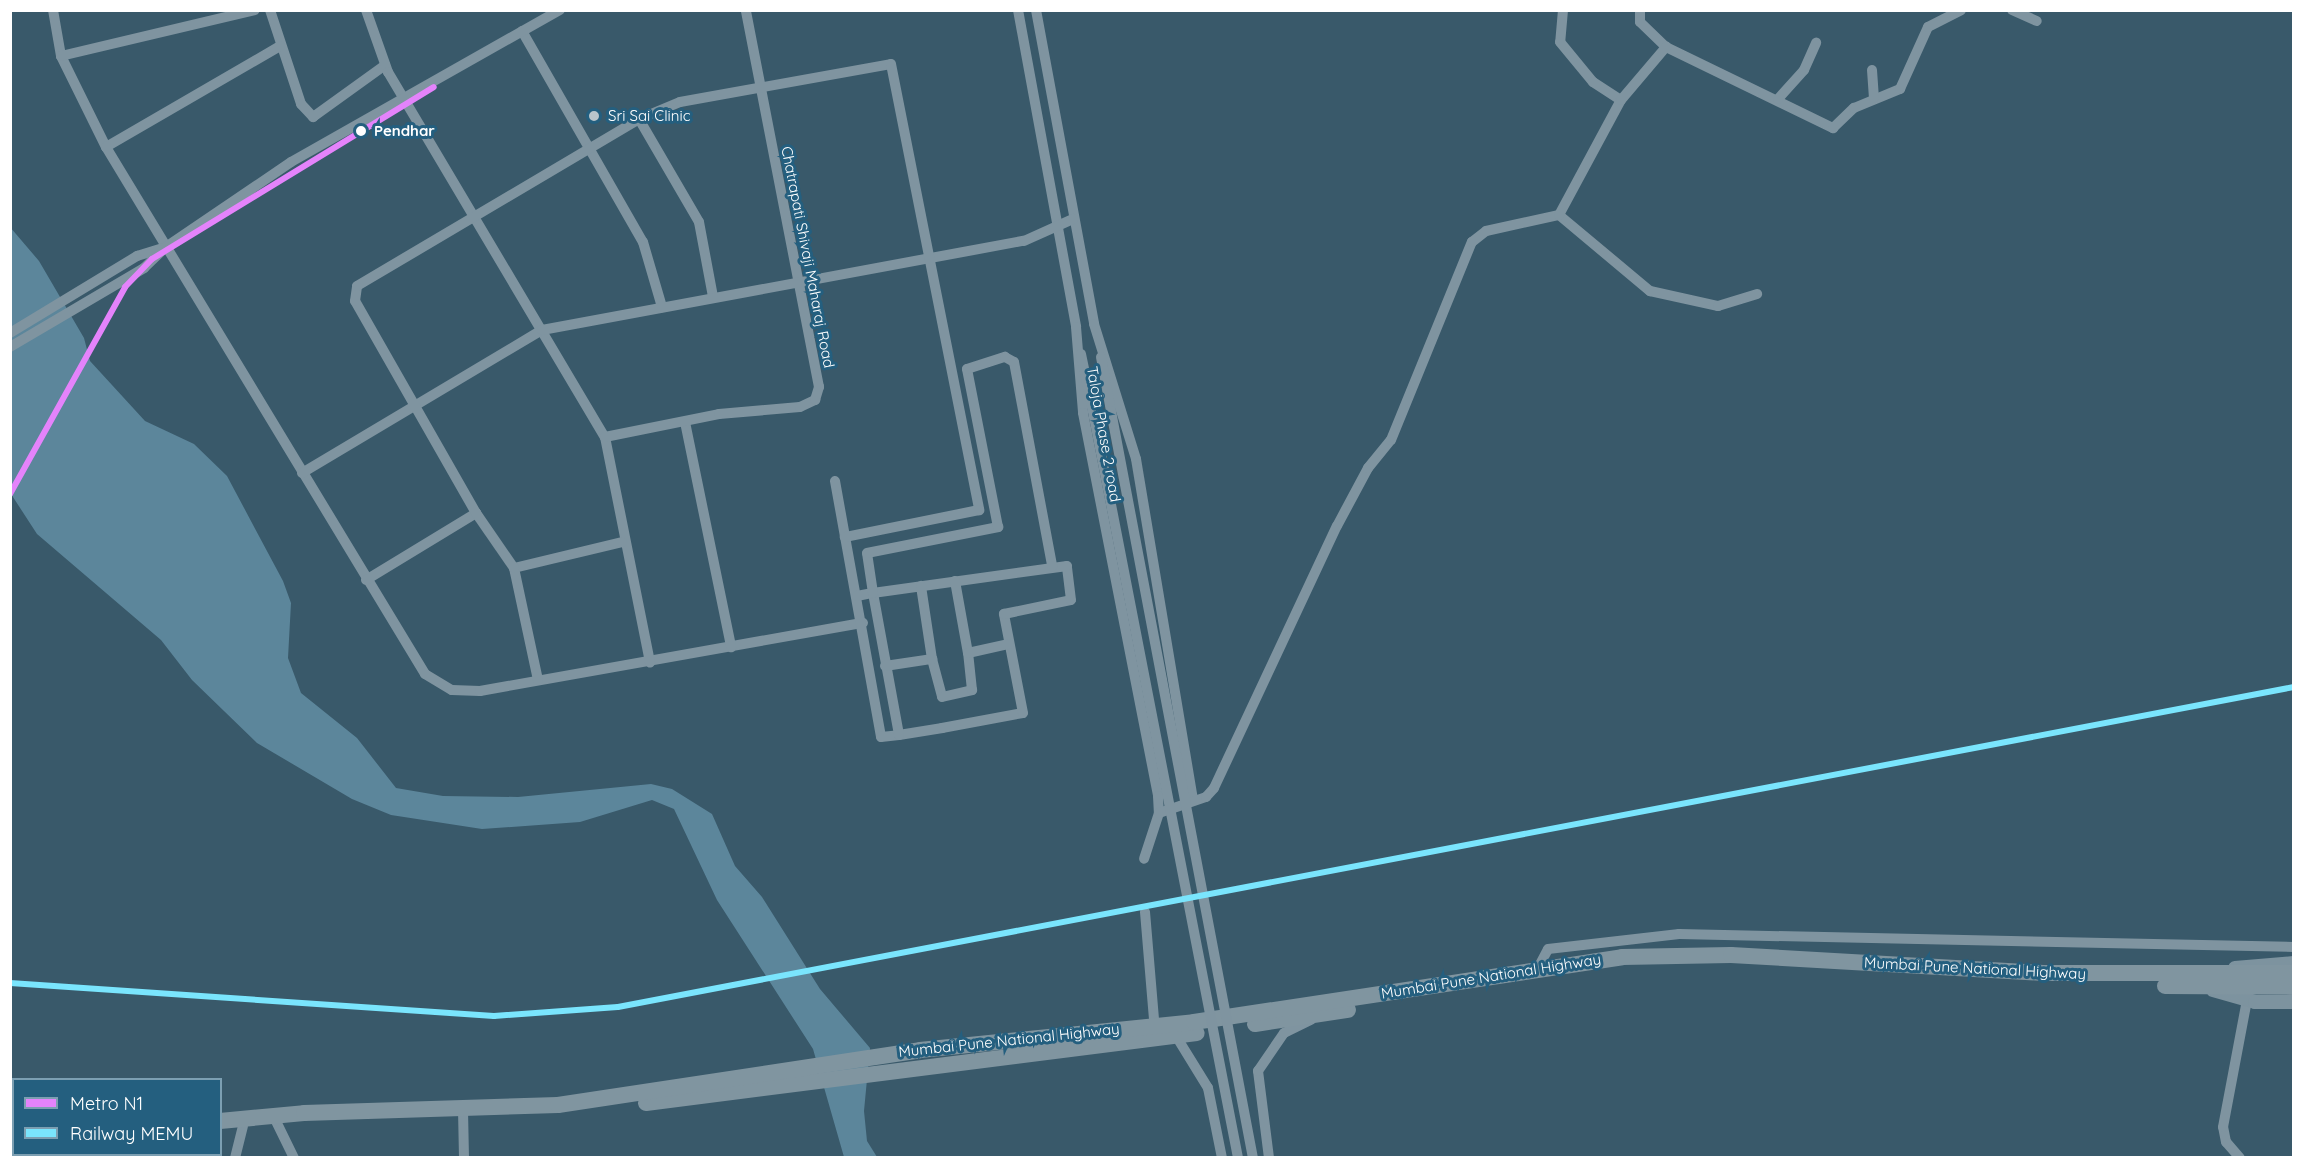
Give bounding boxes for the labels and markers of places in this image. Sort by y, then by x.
marker: Sri Sai Clinic [585,107,603,125]
place label: Sri Sai Clinic [608,107,690,125]
marker: Pendhar [352,122,370,140]
place label: Pendhar [374,122,435,140]

